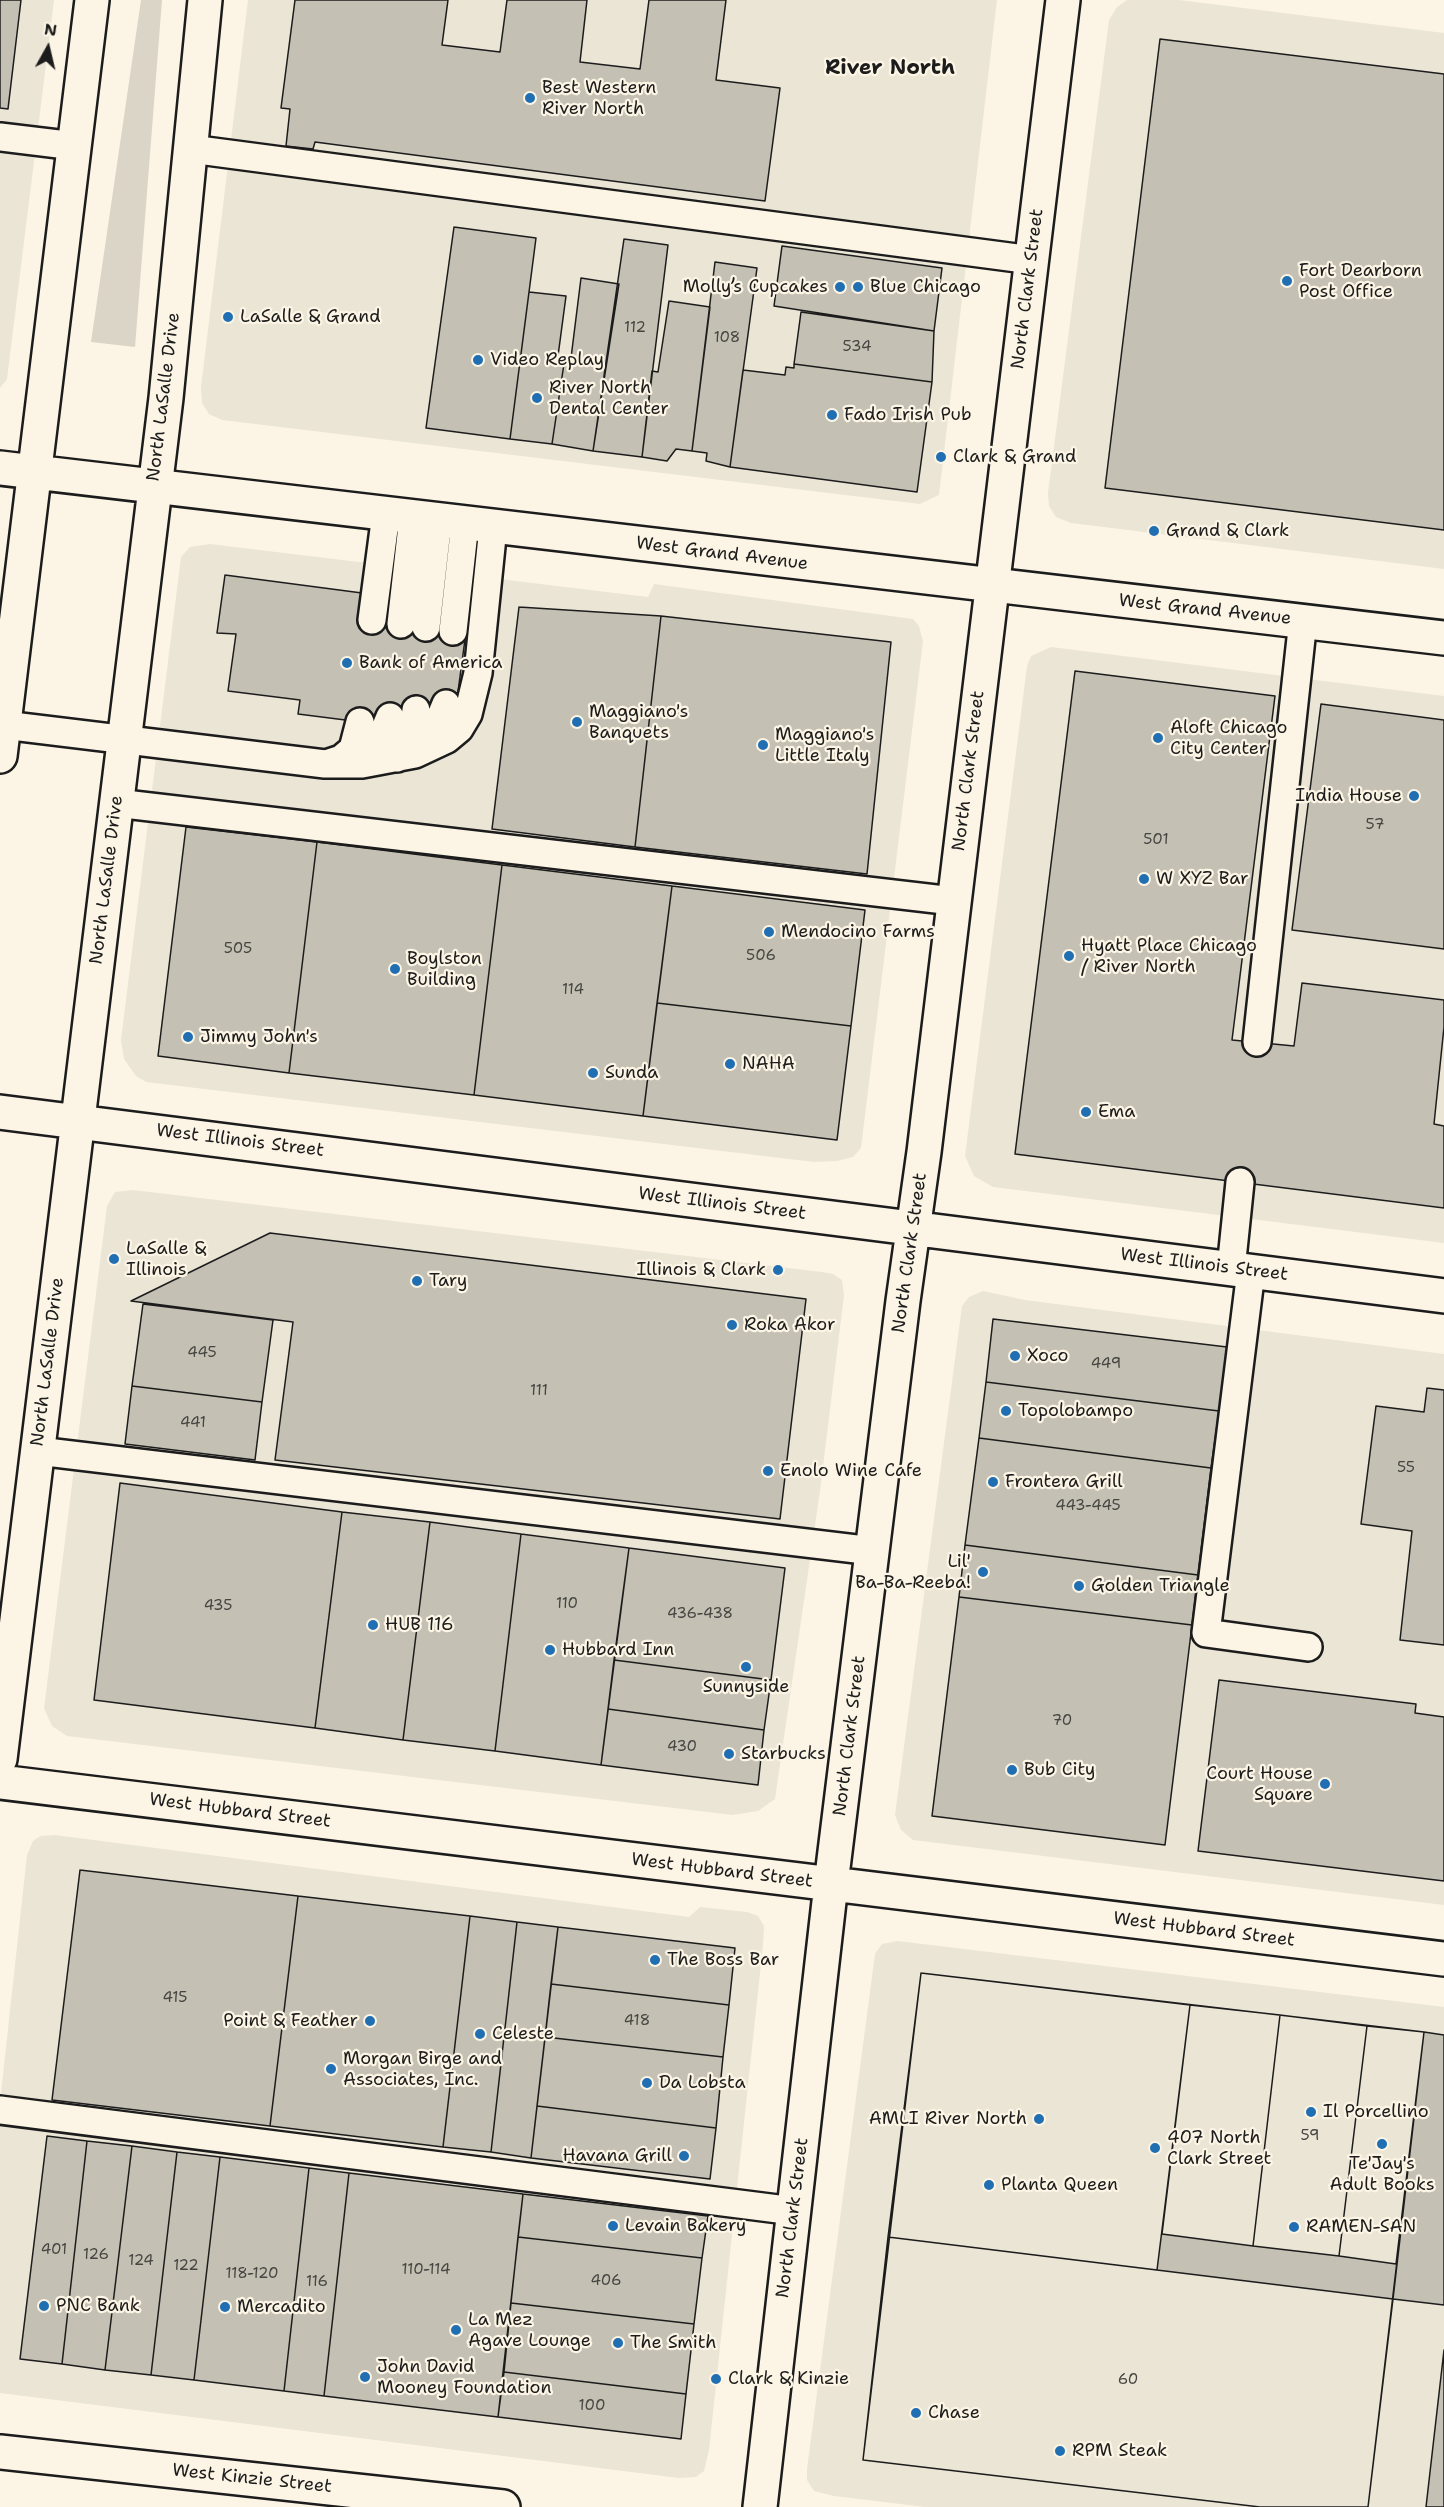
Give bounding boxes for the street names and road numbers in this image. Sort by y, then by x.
street label: North Clark Street [1007,207,1049,371]
street label: North LaSalle Drive [143,311,185,483]
street label: West Grand Avenue [635,533,809,575]
street label: West Grand Avenue [1118,590,1292,630]
street label: North Clark Street [948,689,990,853]
street label: North LaSalle Drive [86,794,128,966]
street label: West Illinois Street [155,1120,325,1162]
street label: North Clark Street [888,1171,932,1335]
street label: West Illinois Street [637,1183,807,1225]
street label: West Illinois Street [1119,1244,1289,1286]
street label: North LaSalle Drive [27,1276,69,1448]
street label: North Clark Street [829,1654,871,1818]
street label: West Hubbard Street [148,1789,332,1833]
street label: West Hubbard Street [630,1849,814,1893]
street label: West Hubbard Street [1112,1908,1296,1952]
street label: North Clark Street [772,2136,814,2300]
street label: West Kinzie Street [171,2460,333,2498]

